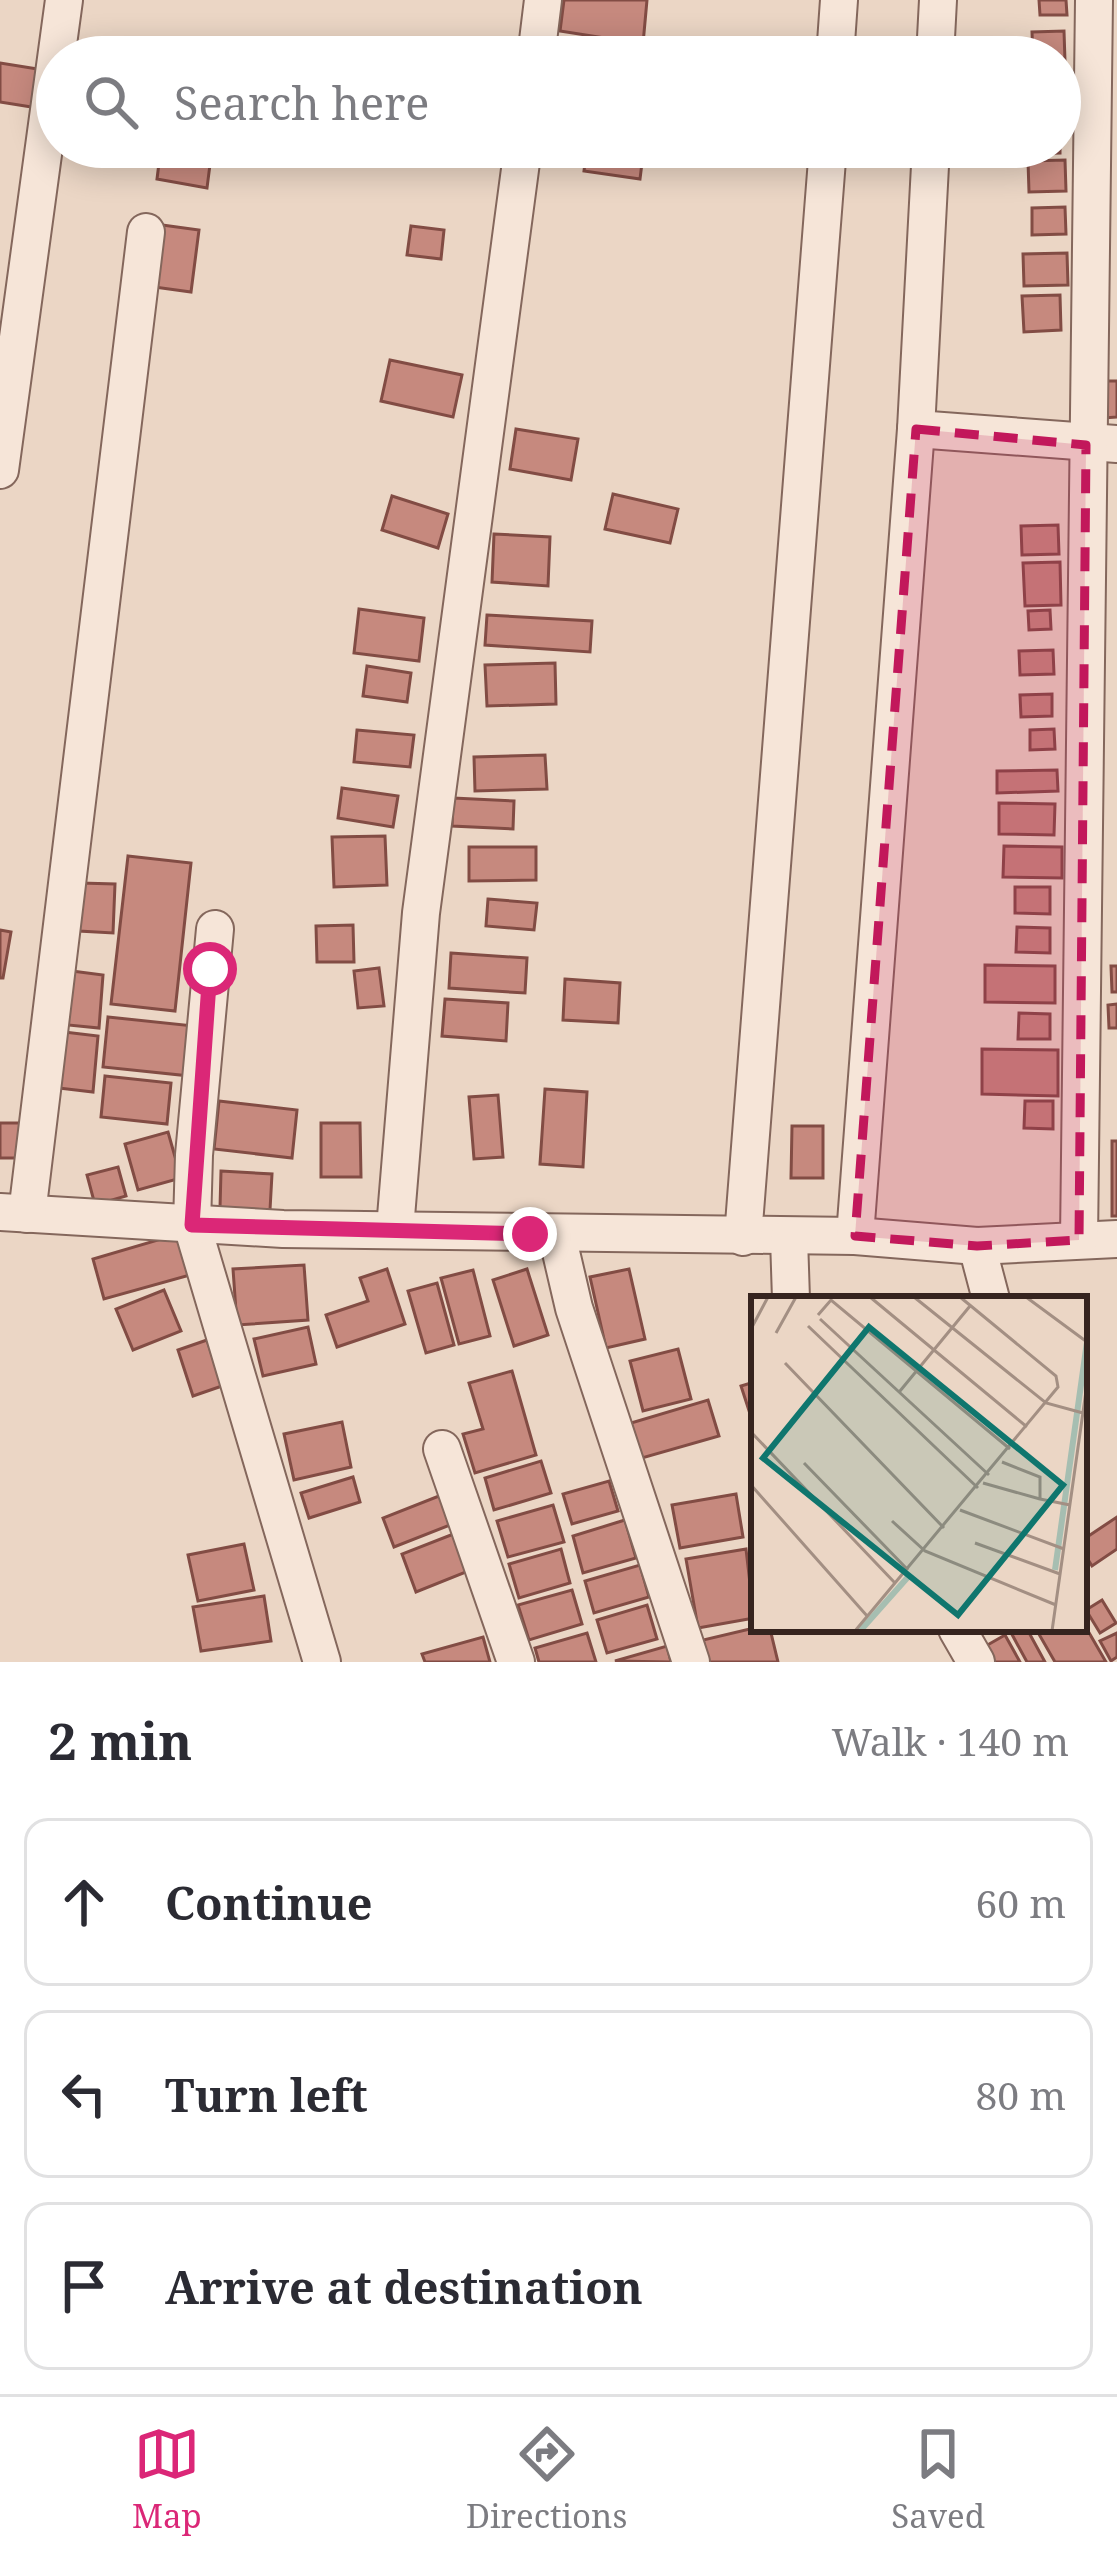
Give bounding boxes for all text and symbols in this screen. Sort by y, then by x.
search box [36,36,1081,168]
icon: search [78,69,144,135]
text: Search here [174,72,429,133]
route start [183,942,237,996]
route end [503,1207,557,1261]
inset map [751,1296,1087,1632]
text: 2 min [48,1705,192,1775]
text: Walk · 140 m [832,1714,1069,1767]
icon: ahead [51,1869,117,1935]
text: Continue [165,1872,373,1933]
text: 60 m [975,1876,1066,1929]
icon: left [51,2061,117,2127]
text: Turn left [165,2064,368,2125]
text: 80 m [975,2068,1066,2121]
icon: arrive [51,2253,117,2319]
text: Arrive at destination [165,2256,643,2317]
tab: Map [132,2421,202,2538]
tab: Directions [466,2421,627,2538]
tab: Saved [891,2421,985,2538]

